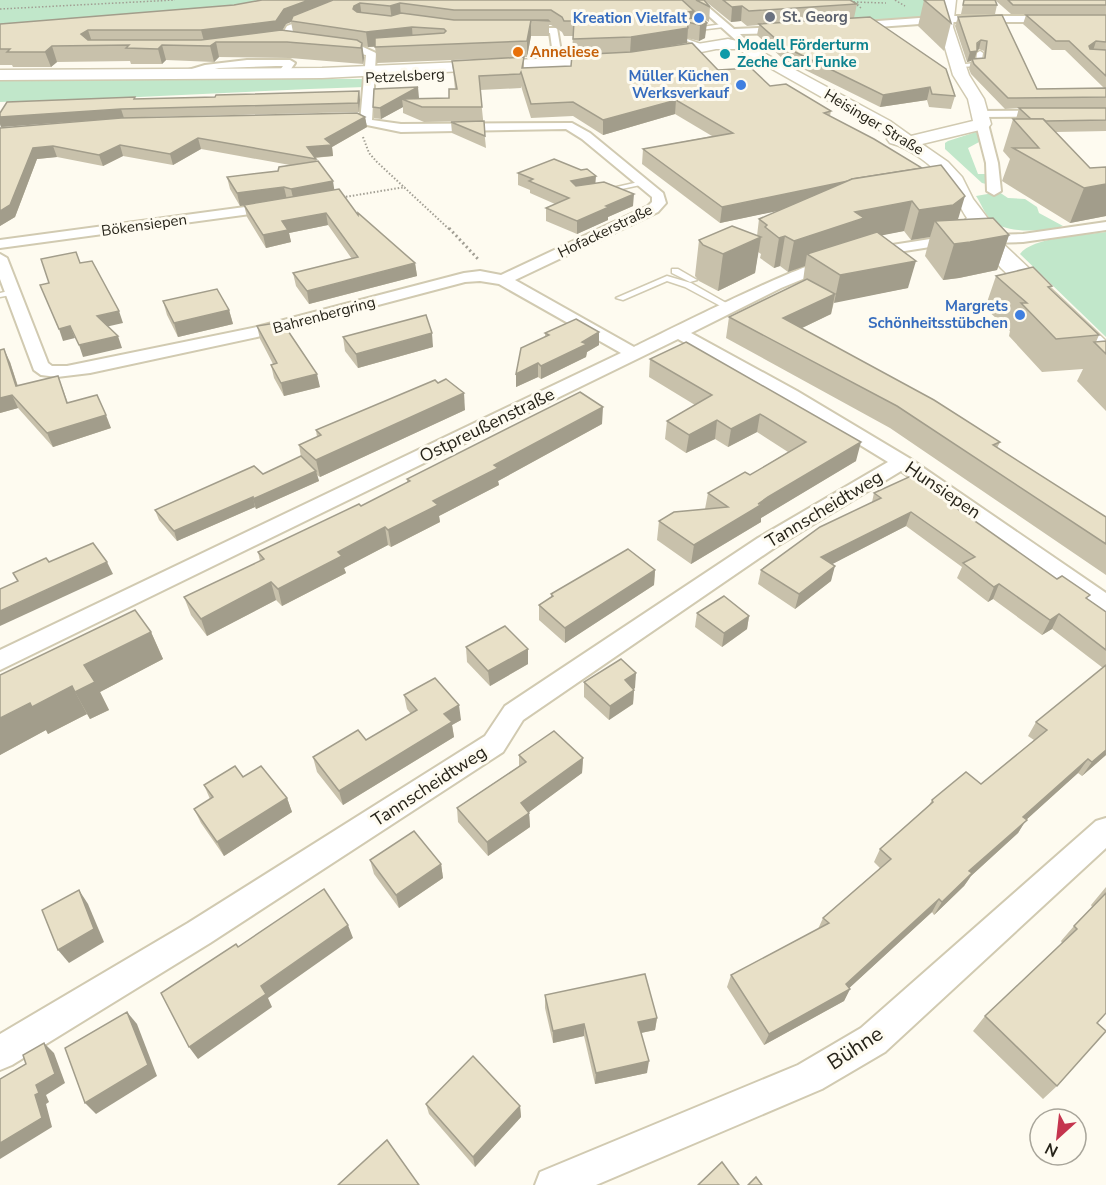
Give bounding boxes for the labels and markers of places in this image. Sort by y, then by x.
place label: St. Georg [782,7,848,27]
place label: Kreation Vielfalt [573,8,687,28]
marker: St. Georg [763,10,777,24]
marker: Kreation Vielfalt [692,11,706,25]
place label: Modell Förderturm Zeche Carl Funke [737,35,869,72]
place label: Anneliese [530,42,599,62]
marker: Anneliese [511,45,525,59]
marker: Modell Förderturm Zeche Carl Funke [718,47,732,61]
place label: Müller Küchen Werksverkauf [628,66,730,103]
marker: Müller Küchen Werksverkauf [734,78,748,92]
place label: Margrets Schönheitsstübchen [868,296,1008,333]
marker: Margrets Schönheitsstübchen [1013,308,1027,322]

